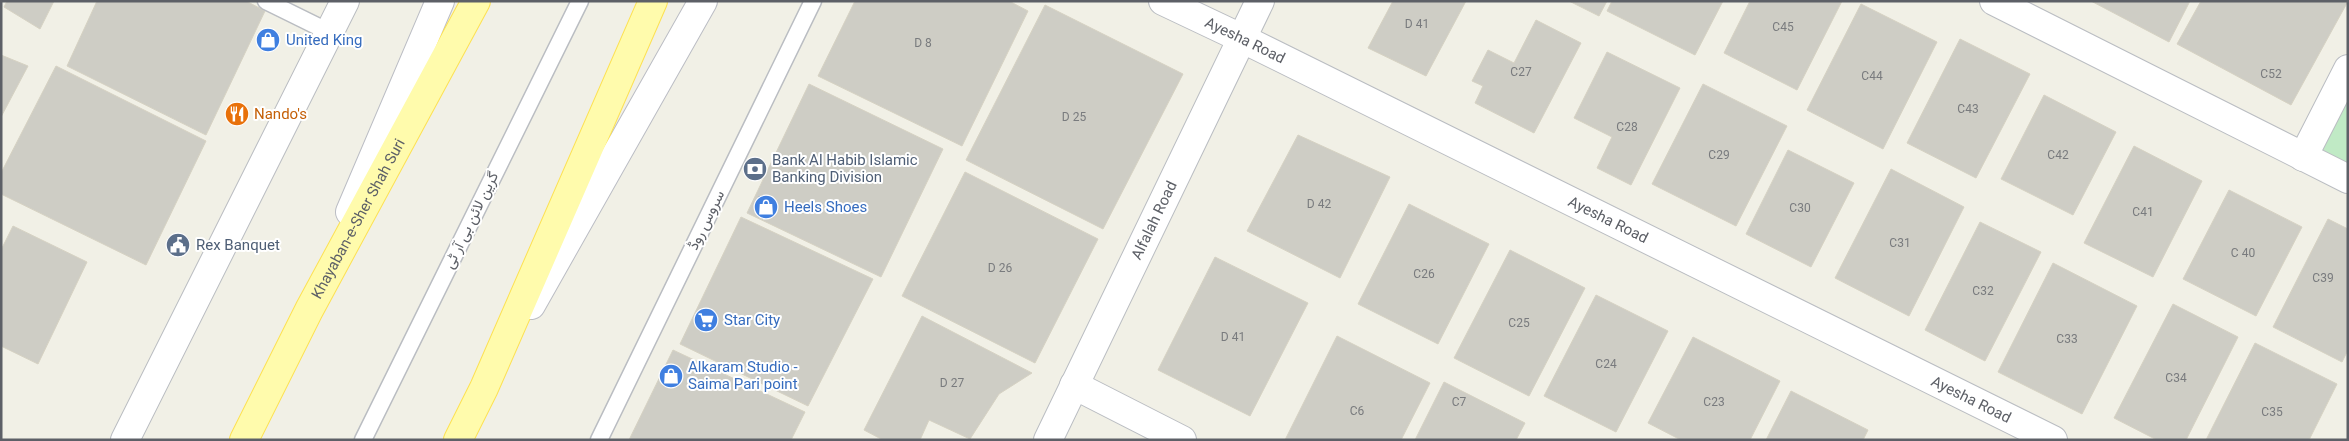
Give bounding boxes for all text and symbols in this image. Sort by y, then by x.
street label: Ayesha Road [1202,13,1288,67]
house number: D 41 [1405,17,1429,31]
house number: C45 [1772,20,1794,34]
shop icon: United King [255,27,281,53]
place label: United King [286,31,362,49]
house number: D 8 [914,36,932,50]
house number: C27 [1510,65,1532,79]
house number: C52 [2260,67,2282,81]
house number: C44 [1861,69,1883,83]
restaurant icon: Nando's [224,101,250,127]
house number: C43 [1957,102,1979,116]
place label: Nando's [254,105,307,123]
house number: D 25 [1062,110,1086,124]
house number: C28 [1616,120,1638,134]
street label: Khayaban-e-Sher Shah Suri [308,136,409,302]
house number: C29 [1708,148,1730,162]
house number: C42 [2047,148,2069,162]
place label: Bank Al Habib Islamic Banking Division [772,151,918,186]
bank icon: Bank Al Habib Islamic Banking Division [742,156,768,182]
street label: گرین لائن بی آر ٹی [440,168,503,272]
street label: Alfalah Road [1127,178,1181,263]
street label: سروس روڈ [684,187,729,253]
street label: Ayesha Road [1565,192,1651,247]
shop icon: Heels Shoes [753,194,779,220]
house number: D 42 [1307,197,1331,211]
place label: Heels Shoes [784,198,867,216]
house number: C30 [1789,201,1811,215]
house number: C41 [2132,205,2154,219]
public building icon: Rex Banquet [165,232,191,258]
place label: Rex Banquet [196,236,280,254]
house number: C31 [1889,236,1911,250]
house number: C 40 [2231,246,2255,260]
house number: D 26 [988,261,1012,275]
house number: C26 [1413,267,1435,281]
house number: C39 [2312,271,2334,285]
house number: C32 [1972,284,1994,298]
supermarket icon: Star City [693,307,719,333]
place label: Star City [724,311,780,329]
house number: C25 [1508,316,1530,330]
house number: D 41 [1221,330,1245,344]
house number: C33 [2056,332,2078,346]
house number: C24 [1595,357,1617,371]
place label: Alkaram Studio - Saima Pari point [688,358,798,393]
shop icon: Alkaram Studio - Saima Pari point [658,363,684,389]
house number: C34 [2165,371,2187,385]
street label: Ayesha Road [1928,372,2014,427]
house number: D 27 [940,376,964,390]
house number: C7 [1452,395,1467,409]
house number: C23 [1703,395,1725,409]
house number: C6 [1350,404,1365,418]
house number: C35 [2261,405,2283,419]

